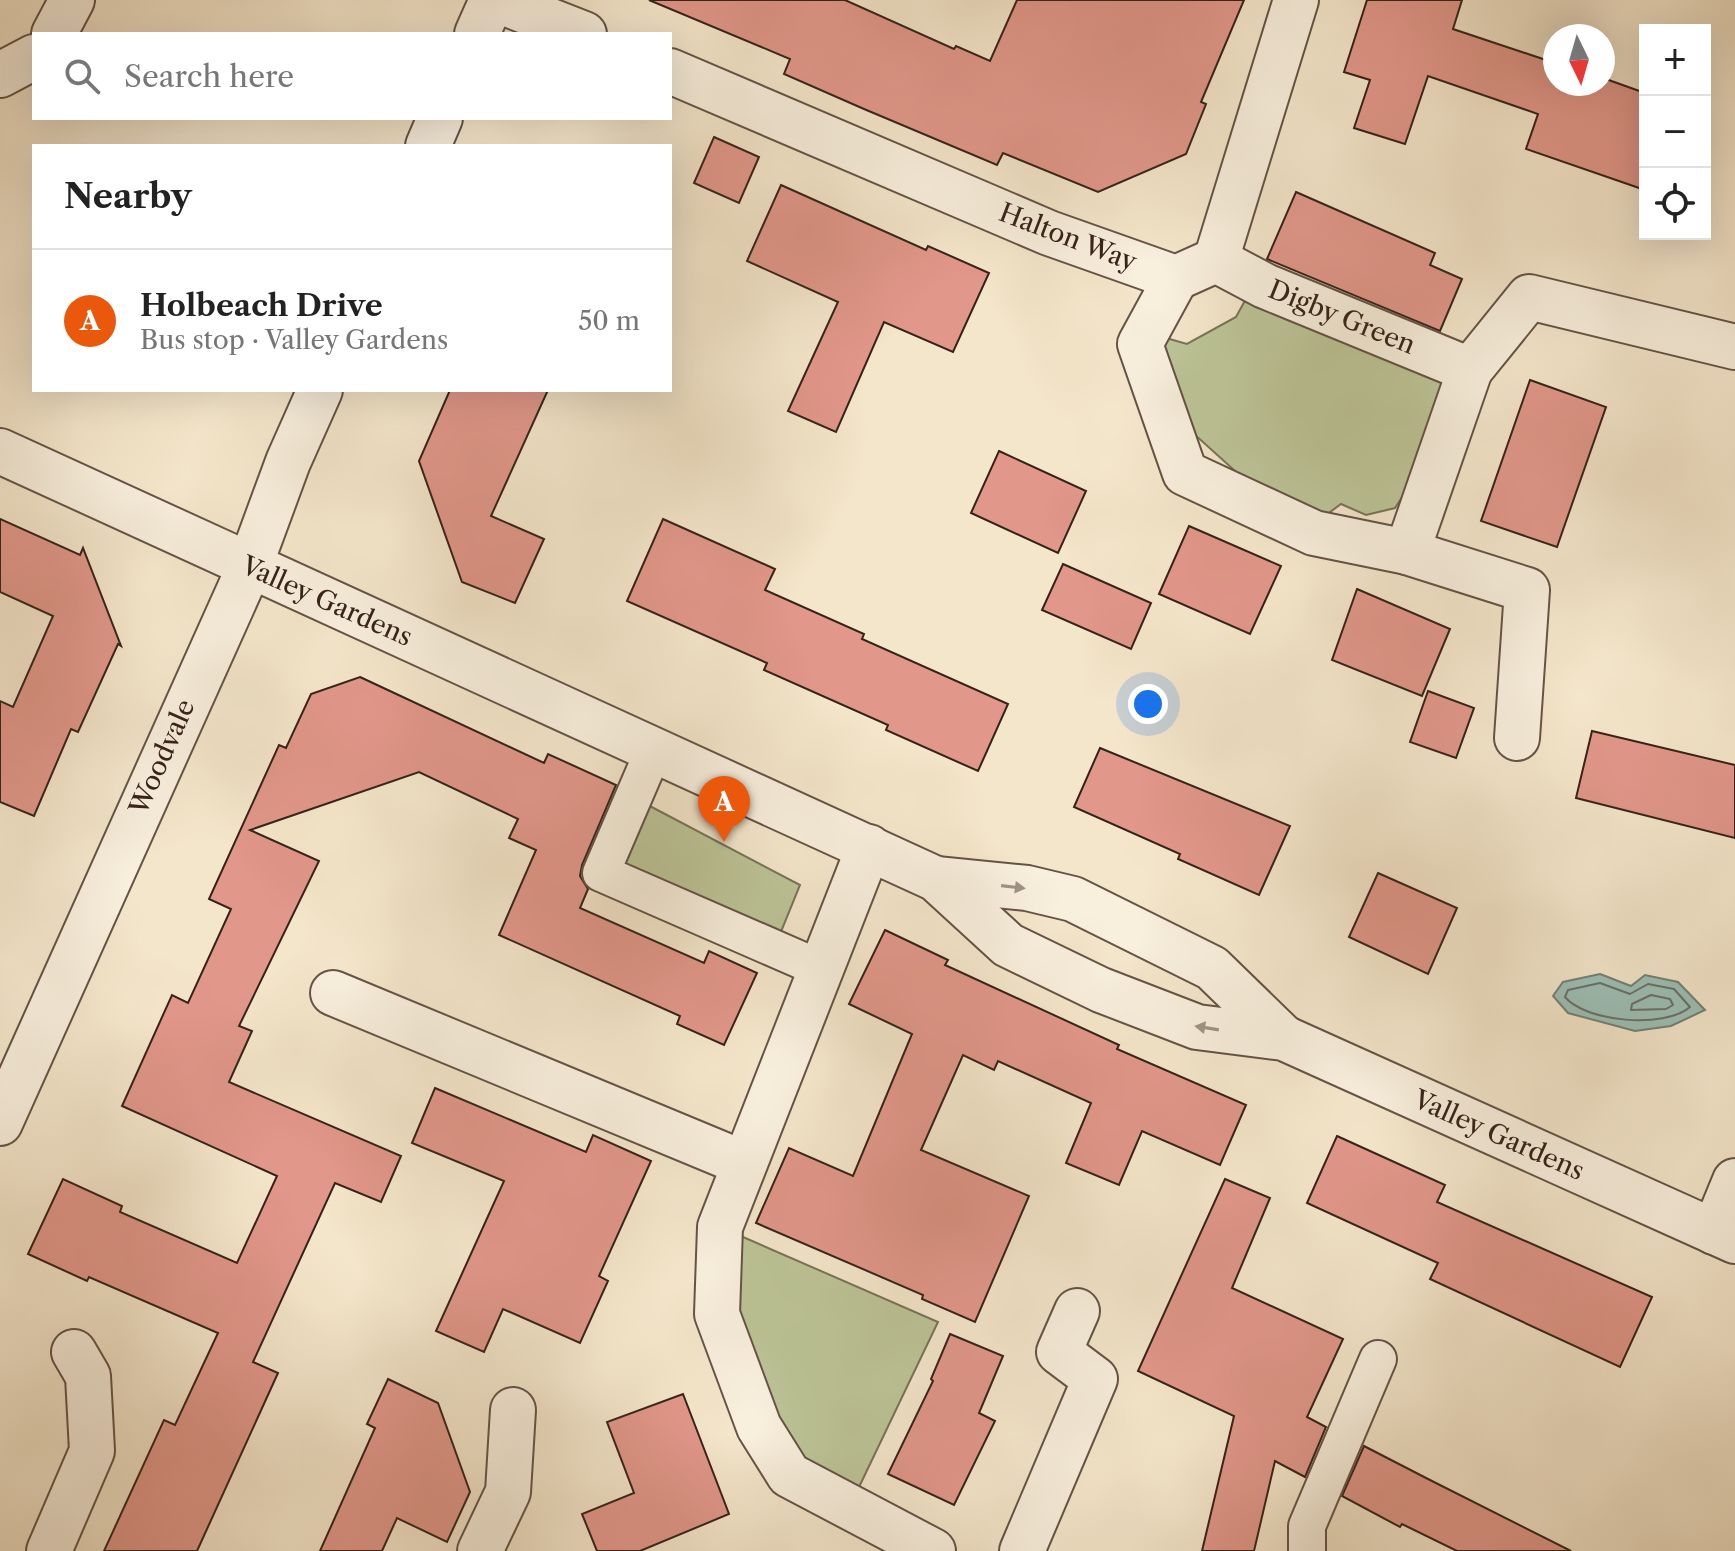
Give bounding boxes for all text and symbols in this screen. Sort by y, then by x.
north arrow [1543,24,1615,96]
map controls [1639,24,1711,240]
button: + [1639,24,1711,96]
search box [32,32,672,120]
icon: search [60,54,104,98]
text: Search here [124,58,294,95]
button: − [1639,96,1711,168]
button: locate [1639,168,1711,240]
text: Nearby [64,175,192,217]
street label: Halton Way [995,196,1142,278]
street label: Digby Green [1264,273,1420,361]
text: Holbeach Drive [140,287,383,324]
text: A [80,305,100,337]
text: 50 m [578,305,640,337]
text: Bus stop · Valley Gardens [140,324,448,356]
street label: Valley Gardens [236,549,417,653]
your location [1128,684,1168,724]
street label: Woodvale [122,694,202,821]
pin: A [698,776,750,842]
one-way arrow [1001,881,1026,894]
one-way arrow [1194,1021,1219,1034]
street label: Valley Gardens [1408,1083,1589,1187]

